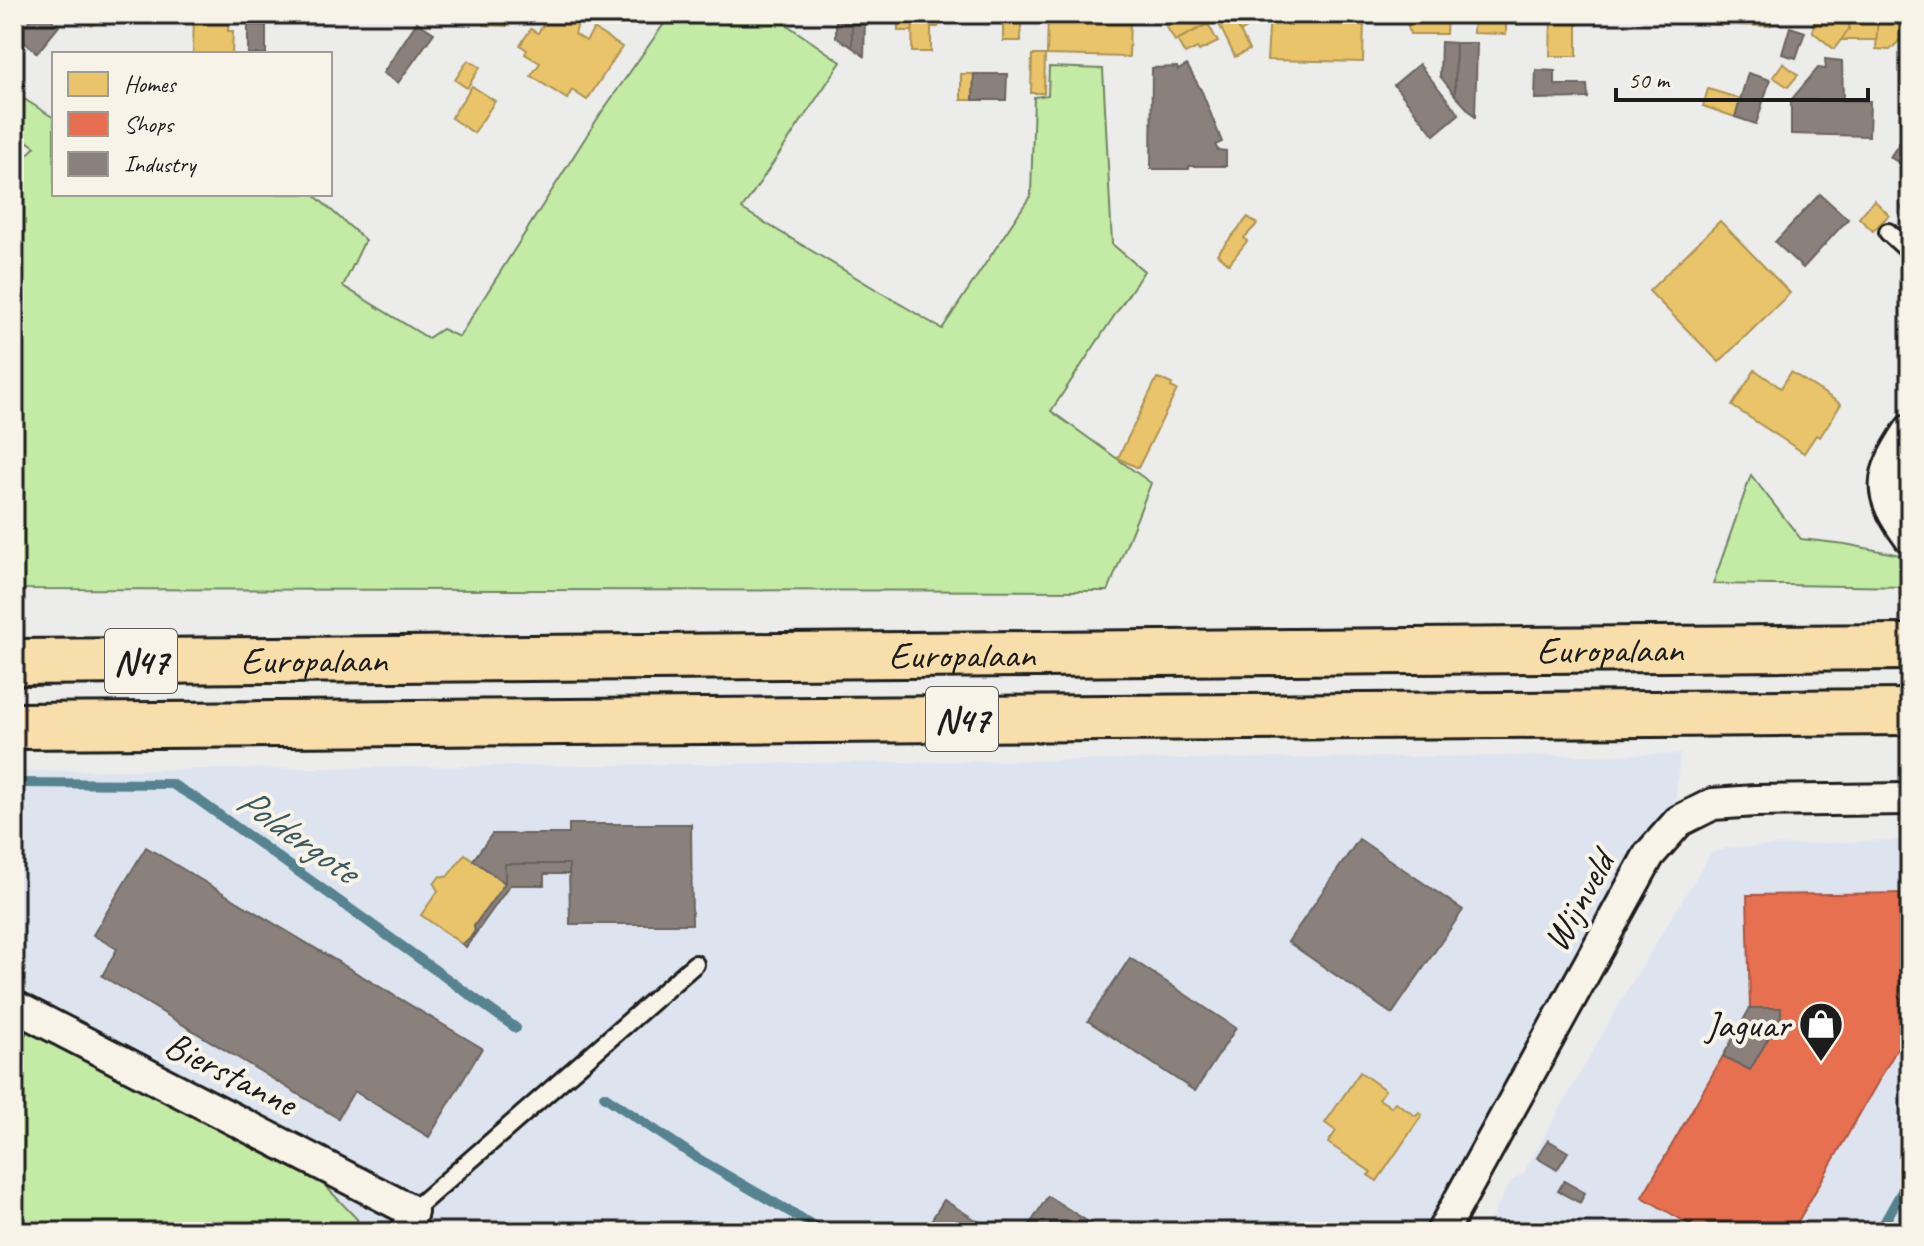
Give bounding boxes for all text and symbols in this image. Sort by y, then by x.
legend [52,52,332,196]
scale bar [1616,52,1868,102]
text: 50 m [1628,65,1671,95]
text: Homes [124,69,177,99]
text: Shops [124,109,175,139]
text: Industry [124,149,197,179]
street label: Europalaan [1536,626,1685,674]
road number: N47 [105,629,177,693]
street label: Europalaan [888,631,1037,679]
street label: Europalaan [240,636,389,684]
road number: N47 [926,687,998,751]
water label: Poldergote [227,775,372,898]
street label: Wijnveld [1532,838,1628,959]
shop icon: Jaguar [1797,1000,1845,1063]
place label: Jaguar [1703,1001,1792,1048]
street label: Bierstanne [157,1021,307,1128]

